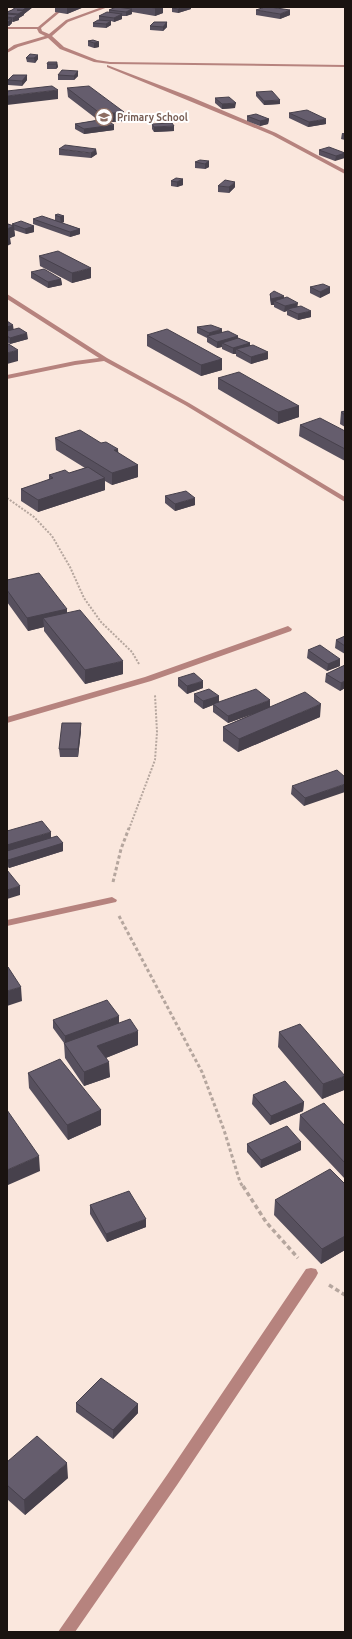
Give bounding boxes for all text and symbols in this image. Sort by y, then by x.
school or university icon: Primary School [94,107,114,127]
place label: Primary School [117,112,188,123]

